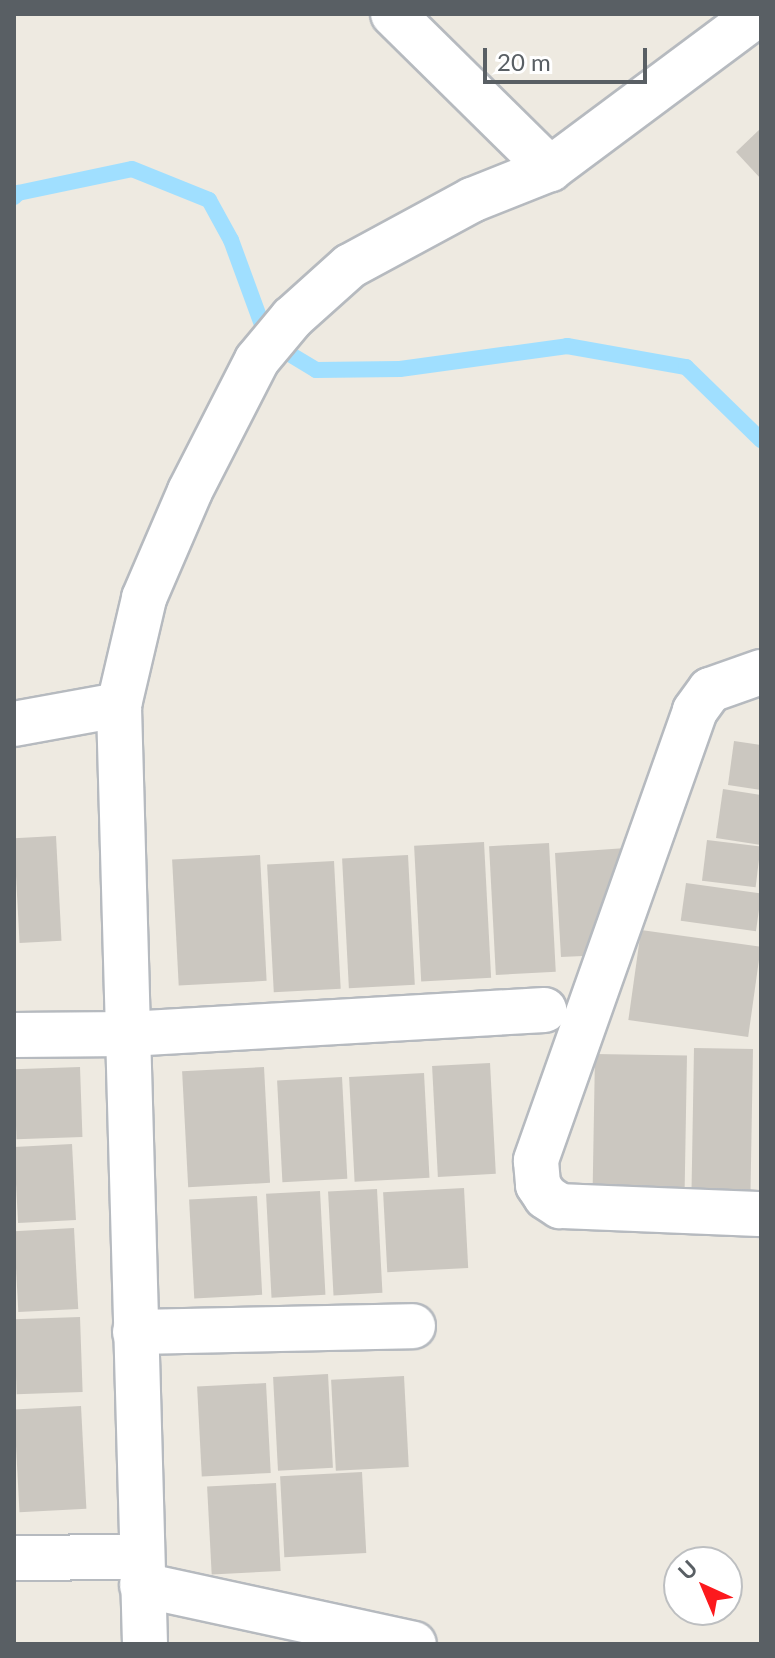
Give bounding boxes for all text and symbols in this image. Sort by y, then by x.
scale bar [487,32,651,82]
text: 20 m [497,47,551,76]
north arrow [663,1546,743,1626]
text: U [672,1554,703,1585]

